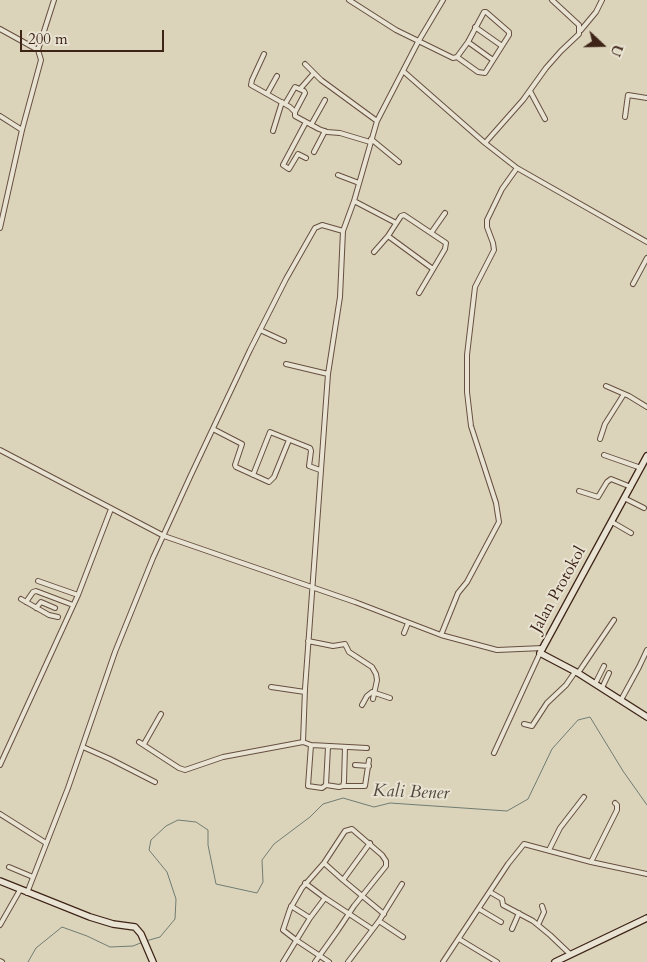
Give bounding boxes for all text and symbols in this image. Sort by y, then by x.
scale bar [22,20,166,52]
north arrow [577,20,627,70]
text: 200 m [28,29,68,49]
text: U [606,42,627,59]
street label: Jalan Protokol [527,544,591,636]
water label: Kali Bener [372,781,450,805]

